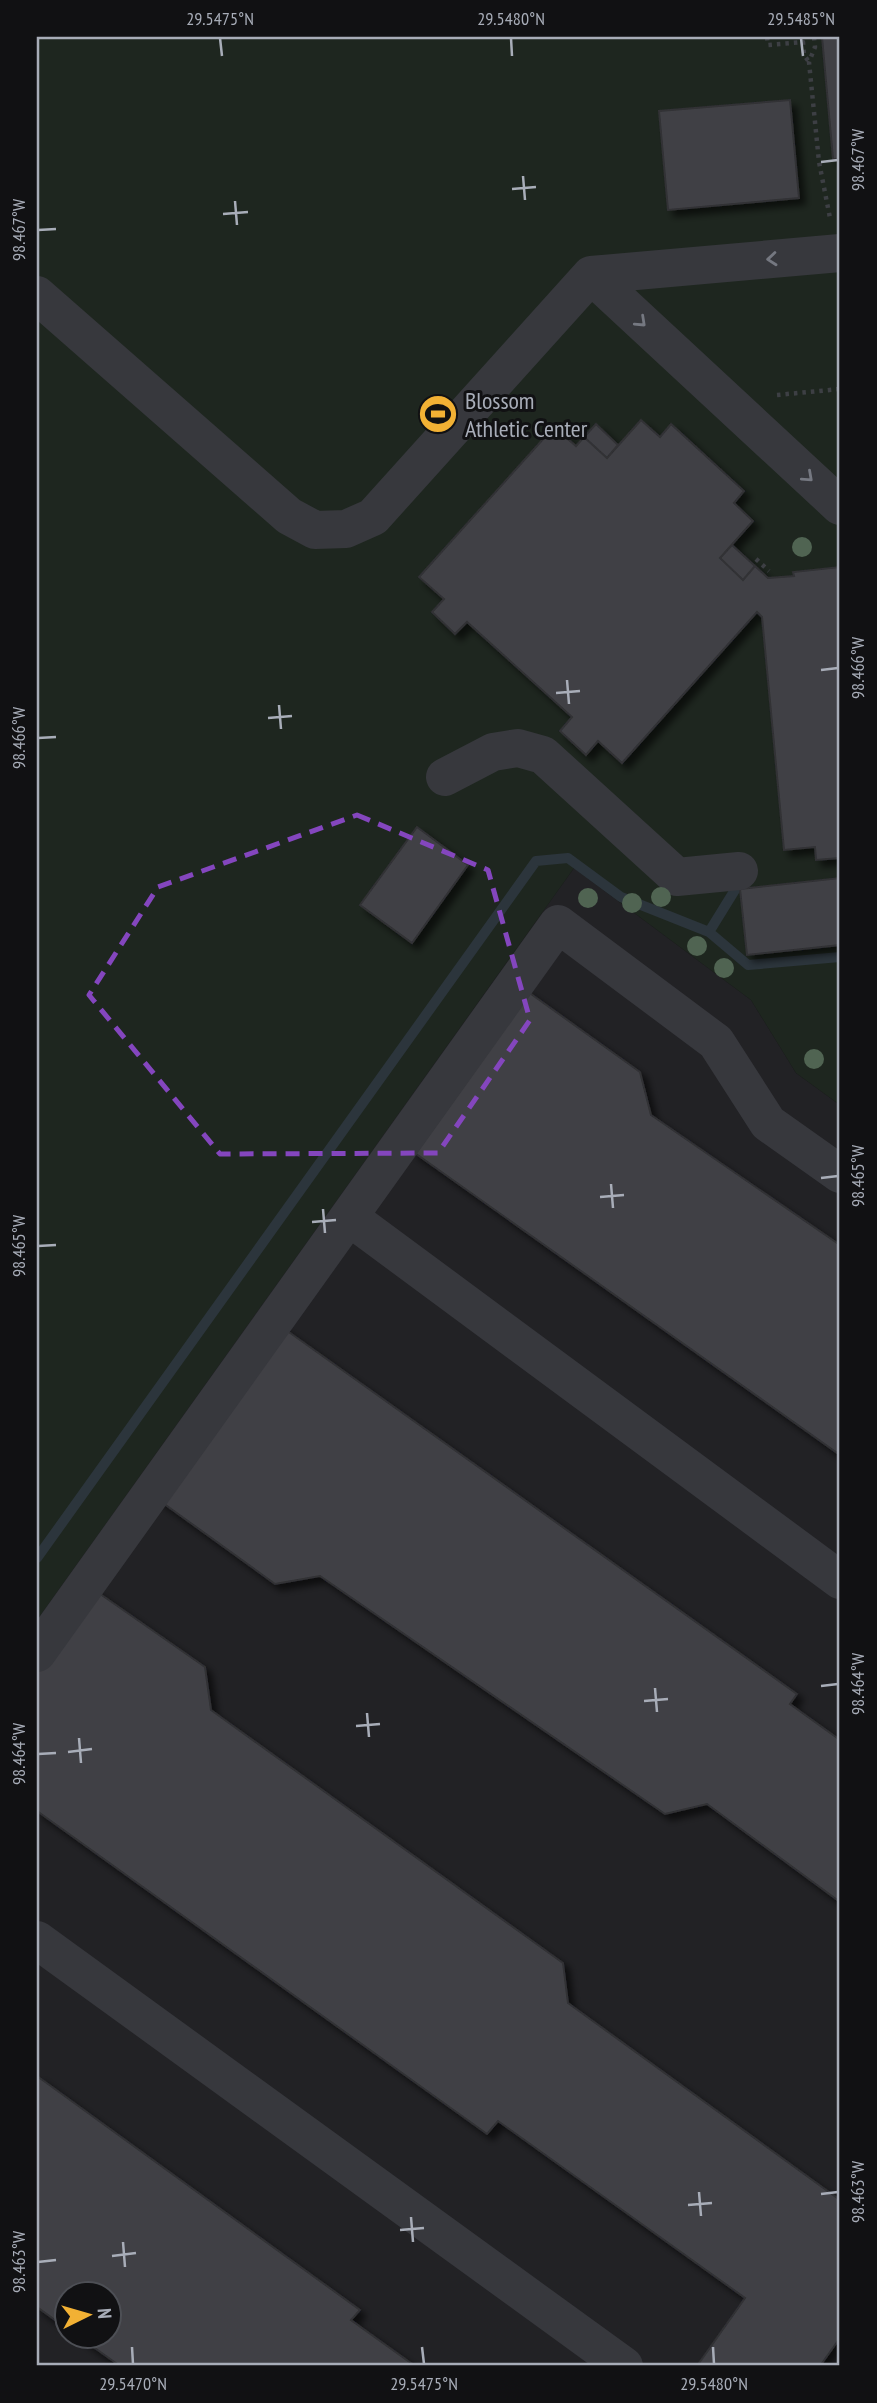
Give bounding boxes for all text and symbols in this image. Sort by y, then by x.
text: 29.5475°N [186,7,254,30]
text: 29.5480°N [477,7,545,30]
text: 29.5485°N [767,7,835,30]
text: 98.467°W [846,129,869,191]
text: 98.467°W [7,199,30,261]
one-way arrow [766,251,777,266]
one-way arrow [633,314,646,326]
place label: Blossom Athletic Center [465,385,588,444]
sports icon: Blossom Athletic Center [417,393,459,435]
one-way arrow [800,468,813,481]
text: 98.466°W [846,637,869,699]
text: 98.466°W [7,707,30,769]
text: 98.465°W [846,1145,869,1207]
text: 98.465°W [7,1215,30,1277]
text: 98.464°W [846,1653,869,1715]
text: 98.464°W [7,1723,30,1785]
text: 98.463°W [846,2161,869,2223]
text: 98.463°W [7,2231,30,2293]
north arrow [52,2280,122,2350]
text: N [93,2307,117,2320]
text: 29.5470°N [99,2372,167,2395]
text: 29.5475°N [390,2372,458,2395]
text: 29.5480°N [680,2372,748,2395]

